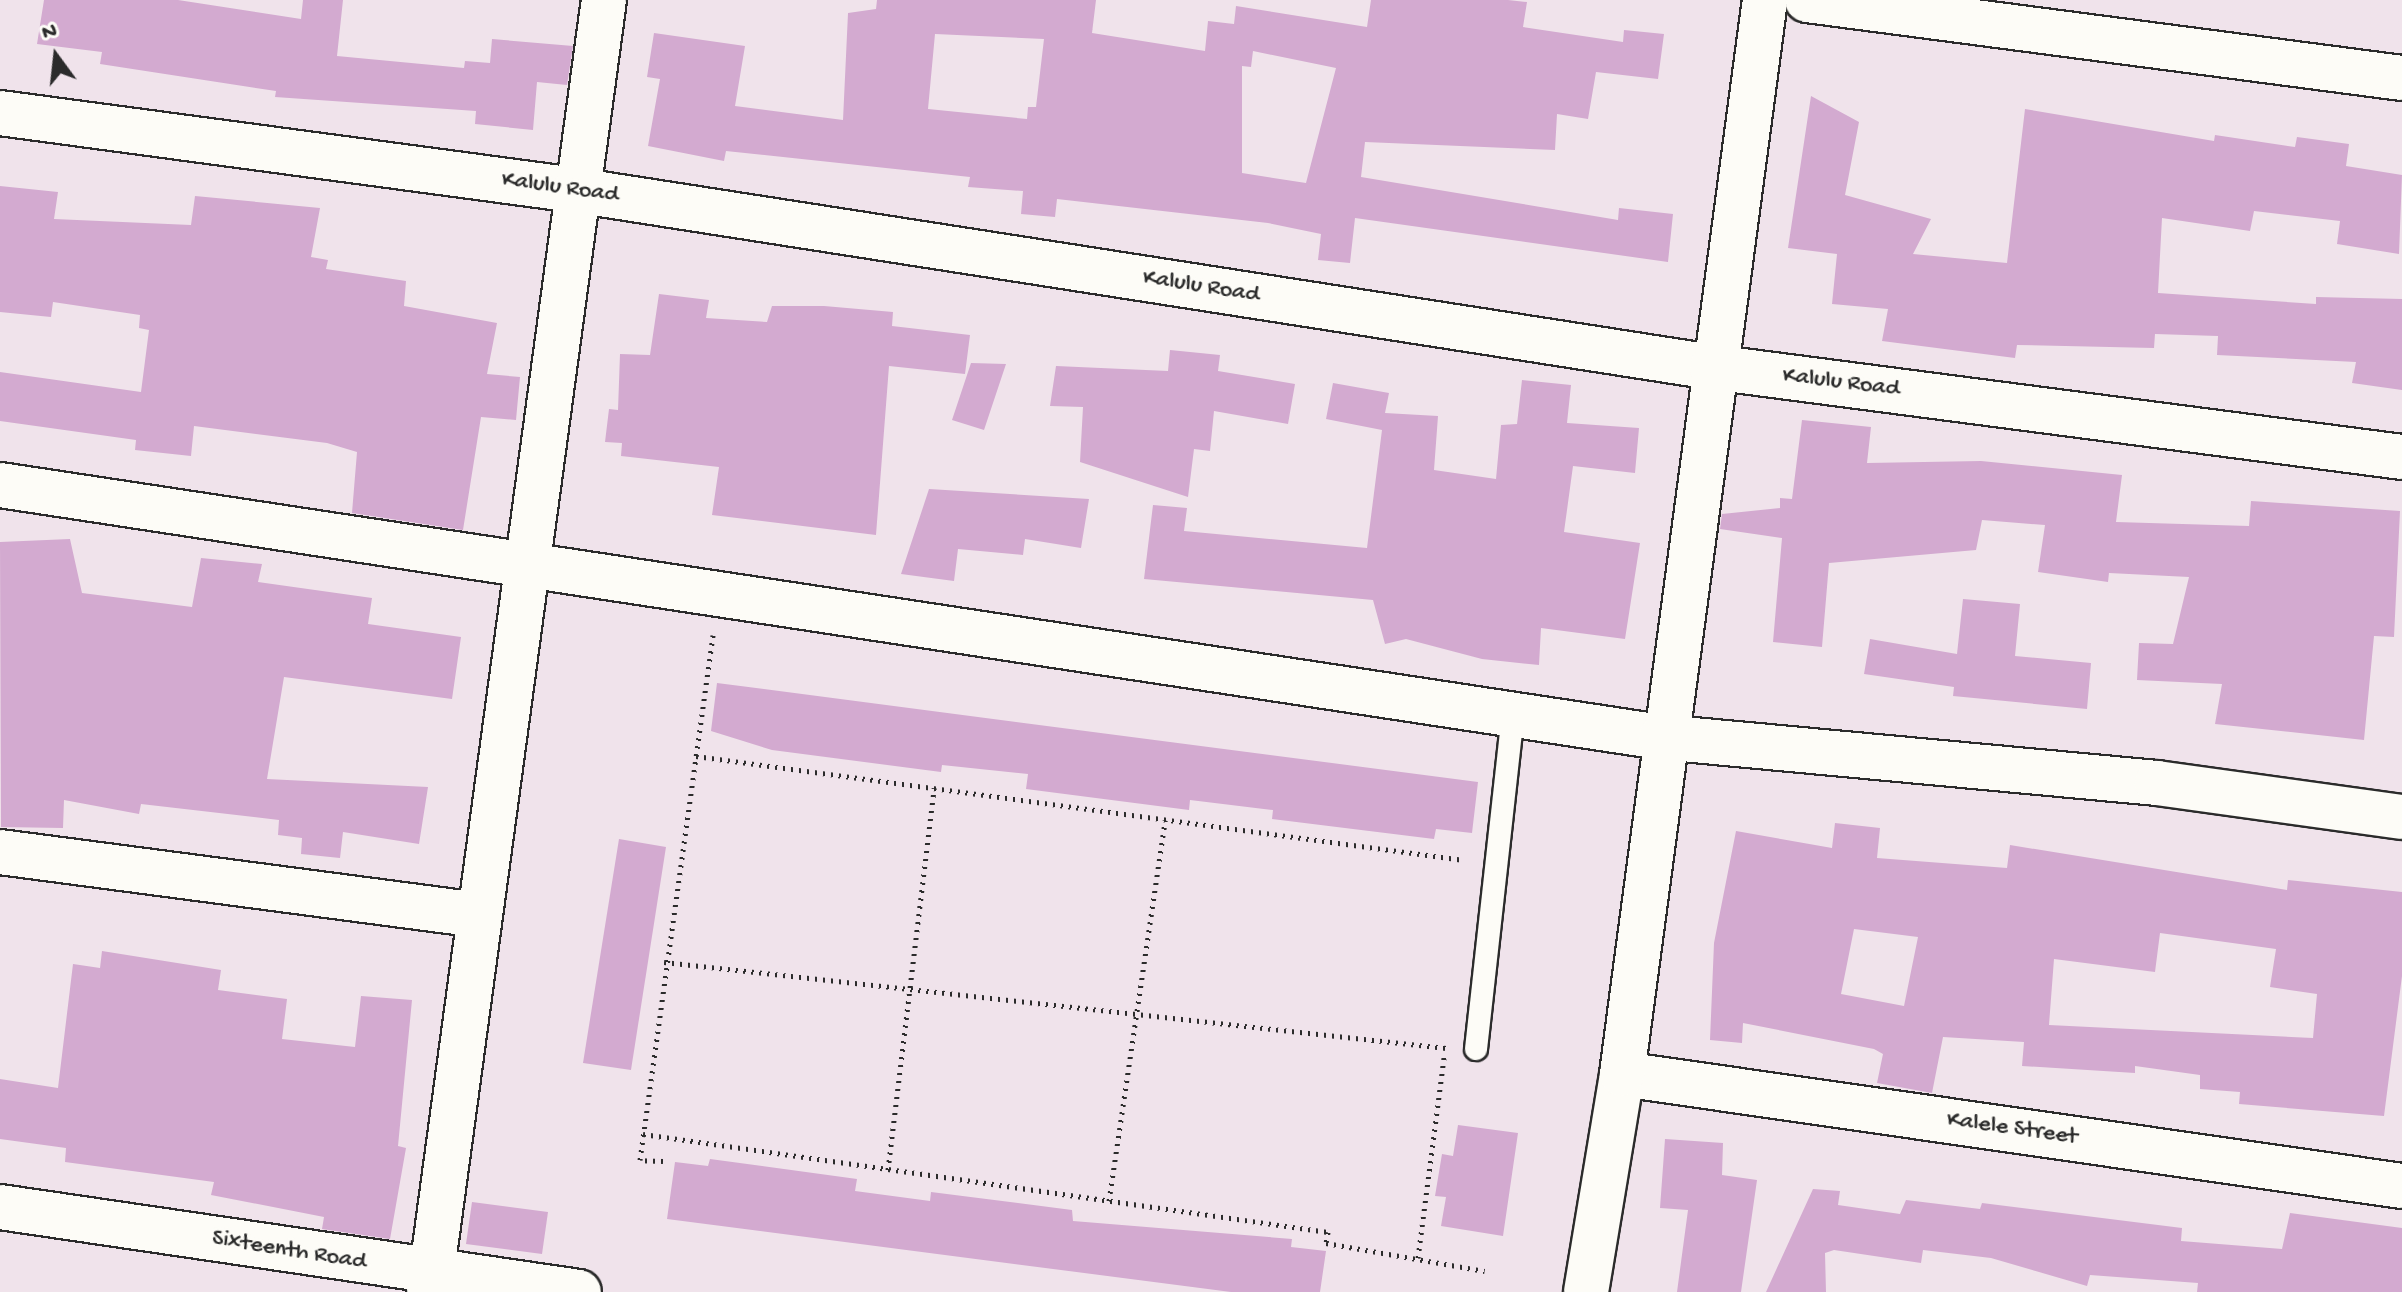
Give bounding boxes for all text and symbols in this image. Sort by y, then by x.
north arrow [16,16,96,96]
text: N [39,18,60,47]
street label: Kalulu Road [500,166,620,210]
street label: Kalulu Road [1141,264,1261,310]
street label: Kalulu Road [1781,362,1901,404]
street label: Kalele Street [1945,1106,2079,1152]
street label: Sixteenth Road [210,1225,368,1277]

